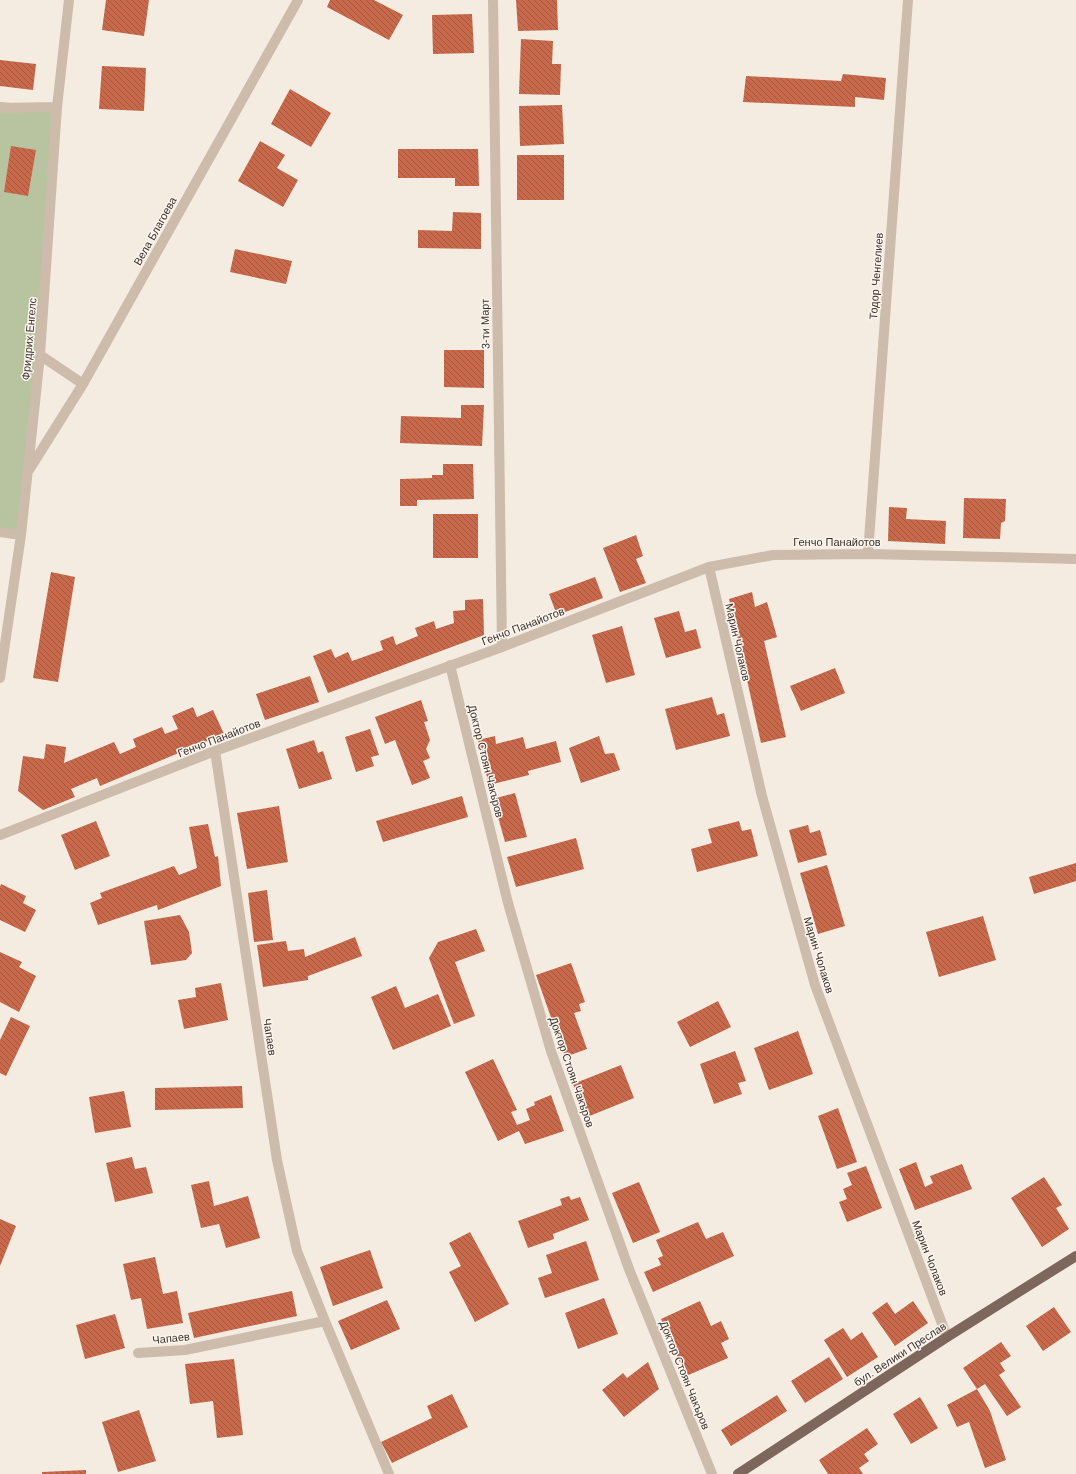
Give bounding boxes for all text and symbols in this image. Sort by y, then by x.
street label: Вела Благоева [131,194,179,267]
street label: Тодор Ченгелиев [867,232,885,320]
street label: Фридрих Енгелс [19,297,39,381]
street label: 3-ти Март [479,299,491,349]
street label: Генчо Панайотов [793,536,881,548]
street label: Марин Чолаков [723,602,753,682]
street label: Генчо Панайотов [480,605,566,647]
street label: Доктор Стоян Чакъров [466,703,506,819]
street label: Генчо Панайотов [176,717,262,759]
street label: Марин Чолаков [802,915,836,995]
street label: Доктор Стоян Чакъров [547,1015,597,1129]
street label: Чапаев [261,1018,279,1057]
street label: Марин Чолаков [910,1219,950,1297]
street label: Доктор Стоян Чакъров [658,1319,712,1431]
street label: бул. Велики Преслав [852,1320,948,1388]
street label: Чапаев [152,1330,190,1346]

